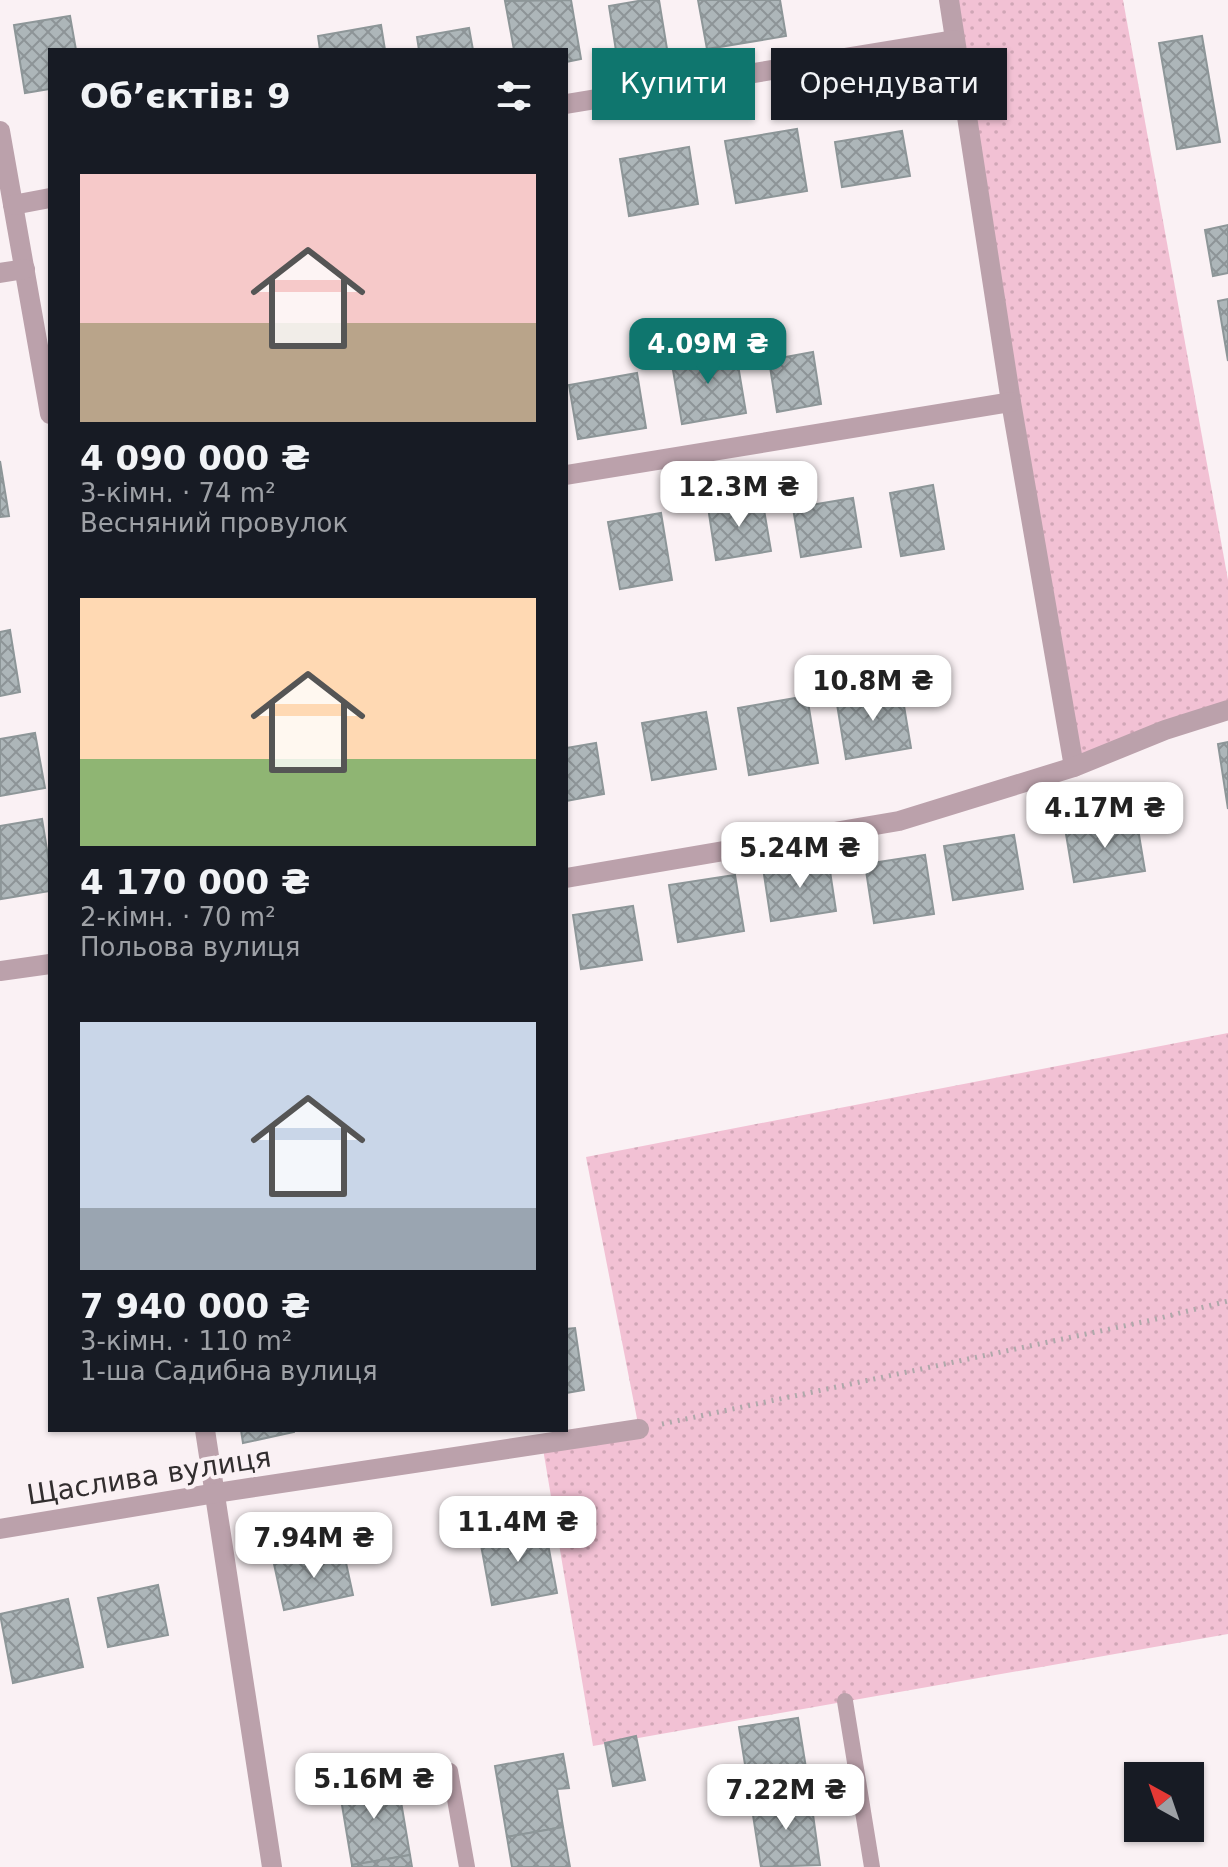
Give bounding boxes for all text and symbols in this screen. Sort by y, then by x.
chip: Купити [592,48,755,120]
chip: Орендувати [771,48,1007,120]
icon: filters [492,74,536,118]
text: Об’єктів: 9 [80,76,291,116]
icon: home [236,226,380,370]
pin: 4.09M ₴ [634,318,782,386]
text: 4.09M ₴ [647,329,769,359]
text: 4 090 000 ₴ [80,438,310,478]
pin: 12.3M ₴ [665,461,813,529]
text: 12.3M ₴ [678,472,800,502]
text: 3-кімн. · 74 m² [80,478,276,508]
text: Весняний провулок [80,508,348,538]
icon: home [236,650,380,794]
pin: 10.8M ₴ [799,655,947,723]
text: 10.8M ₴ [812,666,934,696]
pin: 4.17M ₴ [1031,782,1179,850]
text: 4.17M ₴ [1044,793,1166,823]
pin: 5.24M ₴ [726,822,874,890]
text: 5.24M ₴ [739,833,861,863]
text: 4 170 000 ₴ [80,862,310,902]
text: 2-кімн. · 70 m² [80,902,276,932]
text: Польова вулиця [80,932,300,962]
icon: home [236,1074,380,1218]
text: 7 940 000 ₴ [80,1286,310,1326]
text: 3-кімн. · 110 m² [80,1326,292,1356]
text: 1-ша Садибна вулиця [80,1356,378,1386]
street label: Щаслива вулиця [24,1440,274,1512]
pin: 11.4M ₴ [444,1496,592,1564]
text: 11.4M ₴ [457,1507,579,1537]
pin: 7.94M ₴ [240,1512,388,1580]
text: 7.94M ₴ [253,1523,375,1553]
pin: 5.16M ₴ [300,1753,448,1821]
north arrow [1124,1762,1204,1842]
map controls [1124,1762,1204,1842]
text: 5.16M ₴ [313,1764,435,1794]
pin: 7.22M ₴ [712,1764,860,1832]
text: 7.22M ₴ [725,1775,847,1805]

